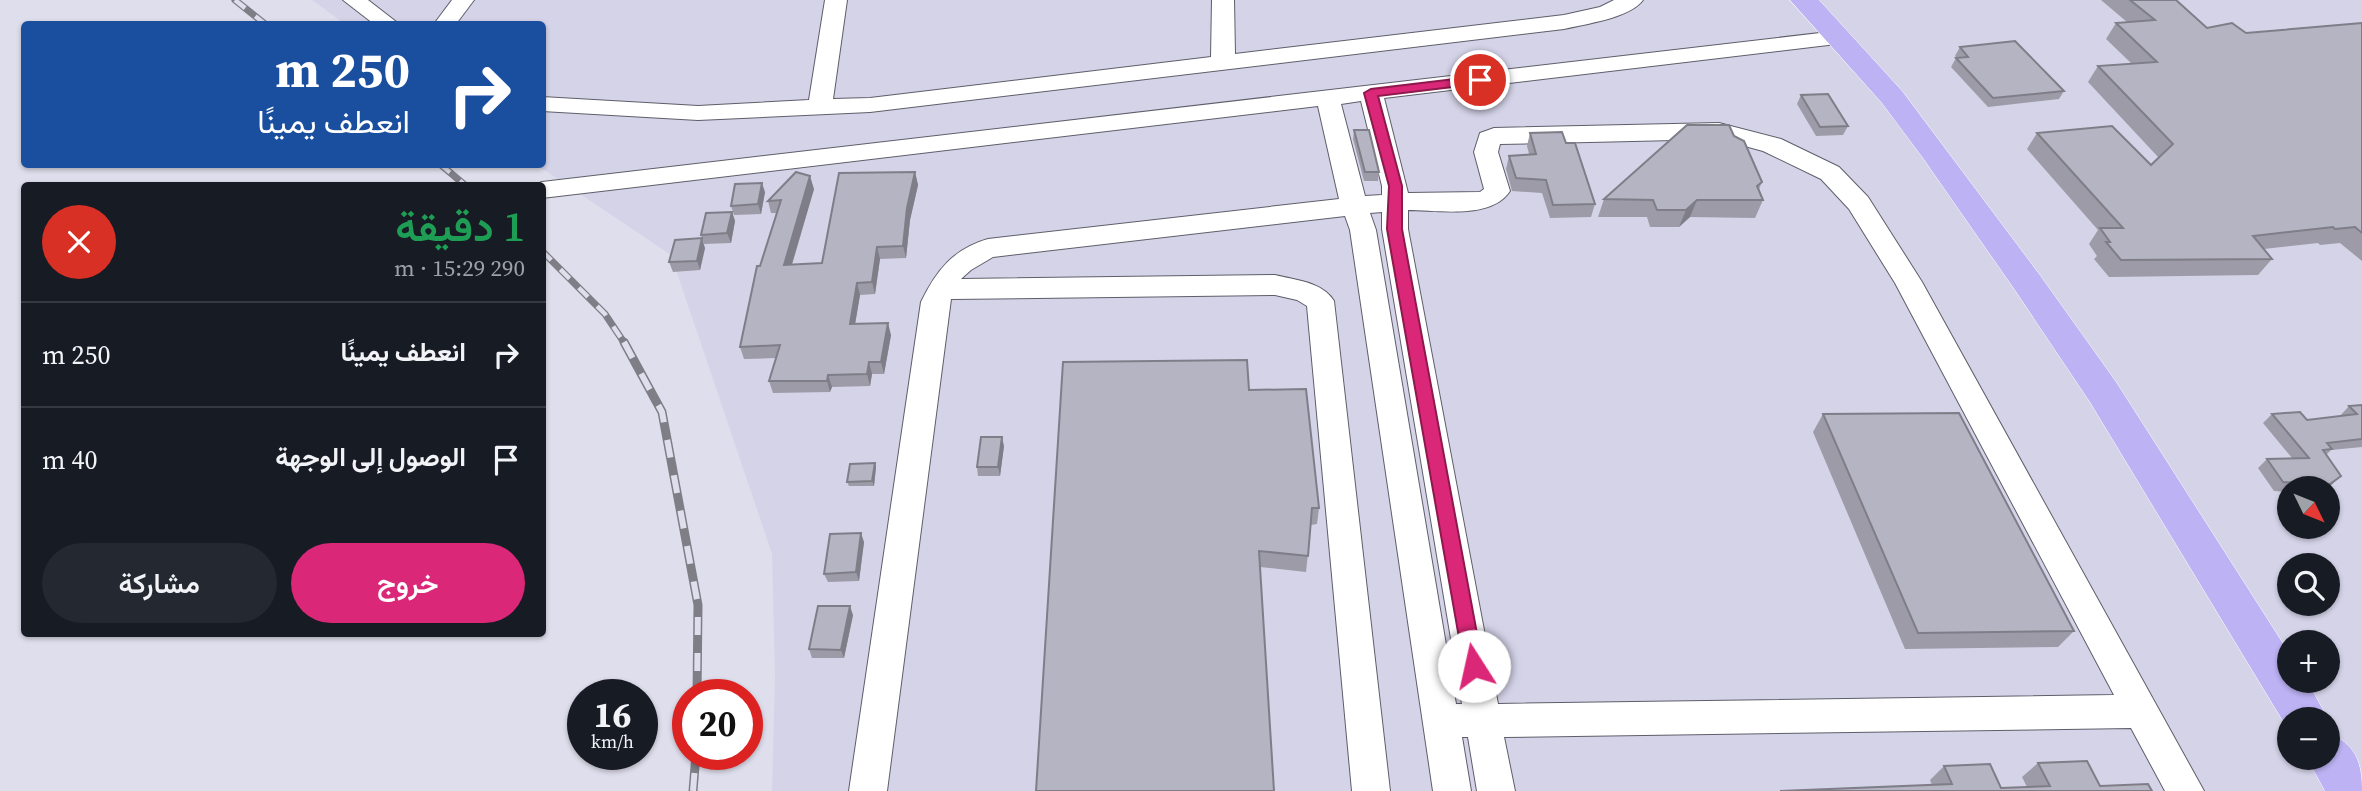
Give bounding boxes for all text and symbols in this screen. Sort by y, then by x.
text: 250 m [275,36,410,103]
icon: right [434,49,525,140]
pin [1450,50,1510,110]
icon: arrive [1461,61,1499,99]
text: انعطف يمينًا [257,100,410,144]
text: 1 دقيقة [395,197,525,255]
button: close [42,205,116,279]
text: 290 m · 15:29 [394,252,525,284]
text: انعطف يمينًا [341,334,466,370]
icon: right [487,336,525,374]
text: 250 m [42,337,111,373]
text: الوصول إلى الوجهة [275,439,466,475]
icon: arrive [487,441,525,479]
text: 40 m [42,442,98,478]
north arrow [2277,476,2340,539]
map controls [2277,476,2340,770]
button: مشاركة [42,543,277,623]
button: خروج [291,543,525,623]
button: search [2277,553,2340,616]
position arrow [1437,629,1511,703]
button: + [2277,630,2340,693]
speed limit sign: 20 [672,679,763,770]
text: 16 [594,691,631,739]
button: − [2277,707,2340,770]
text: km/h [591,729,634,754]

